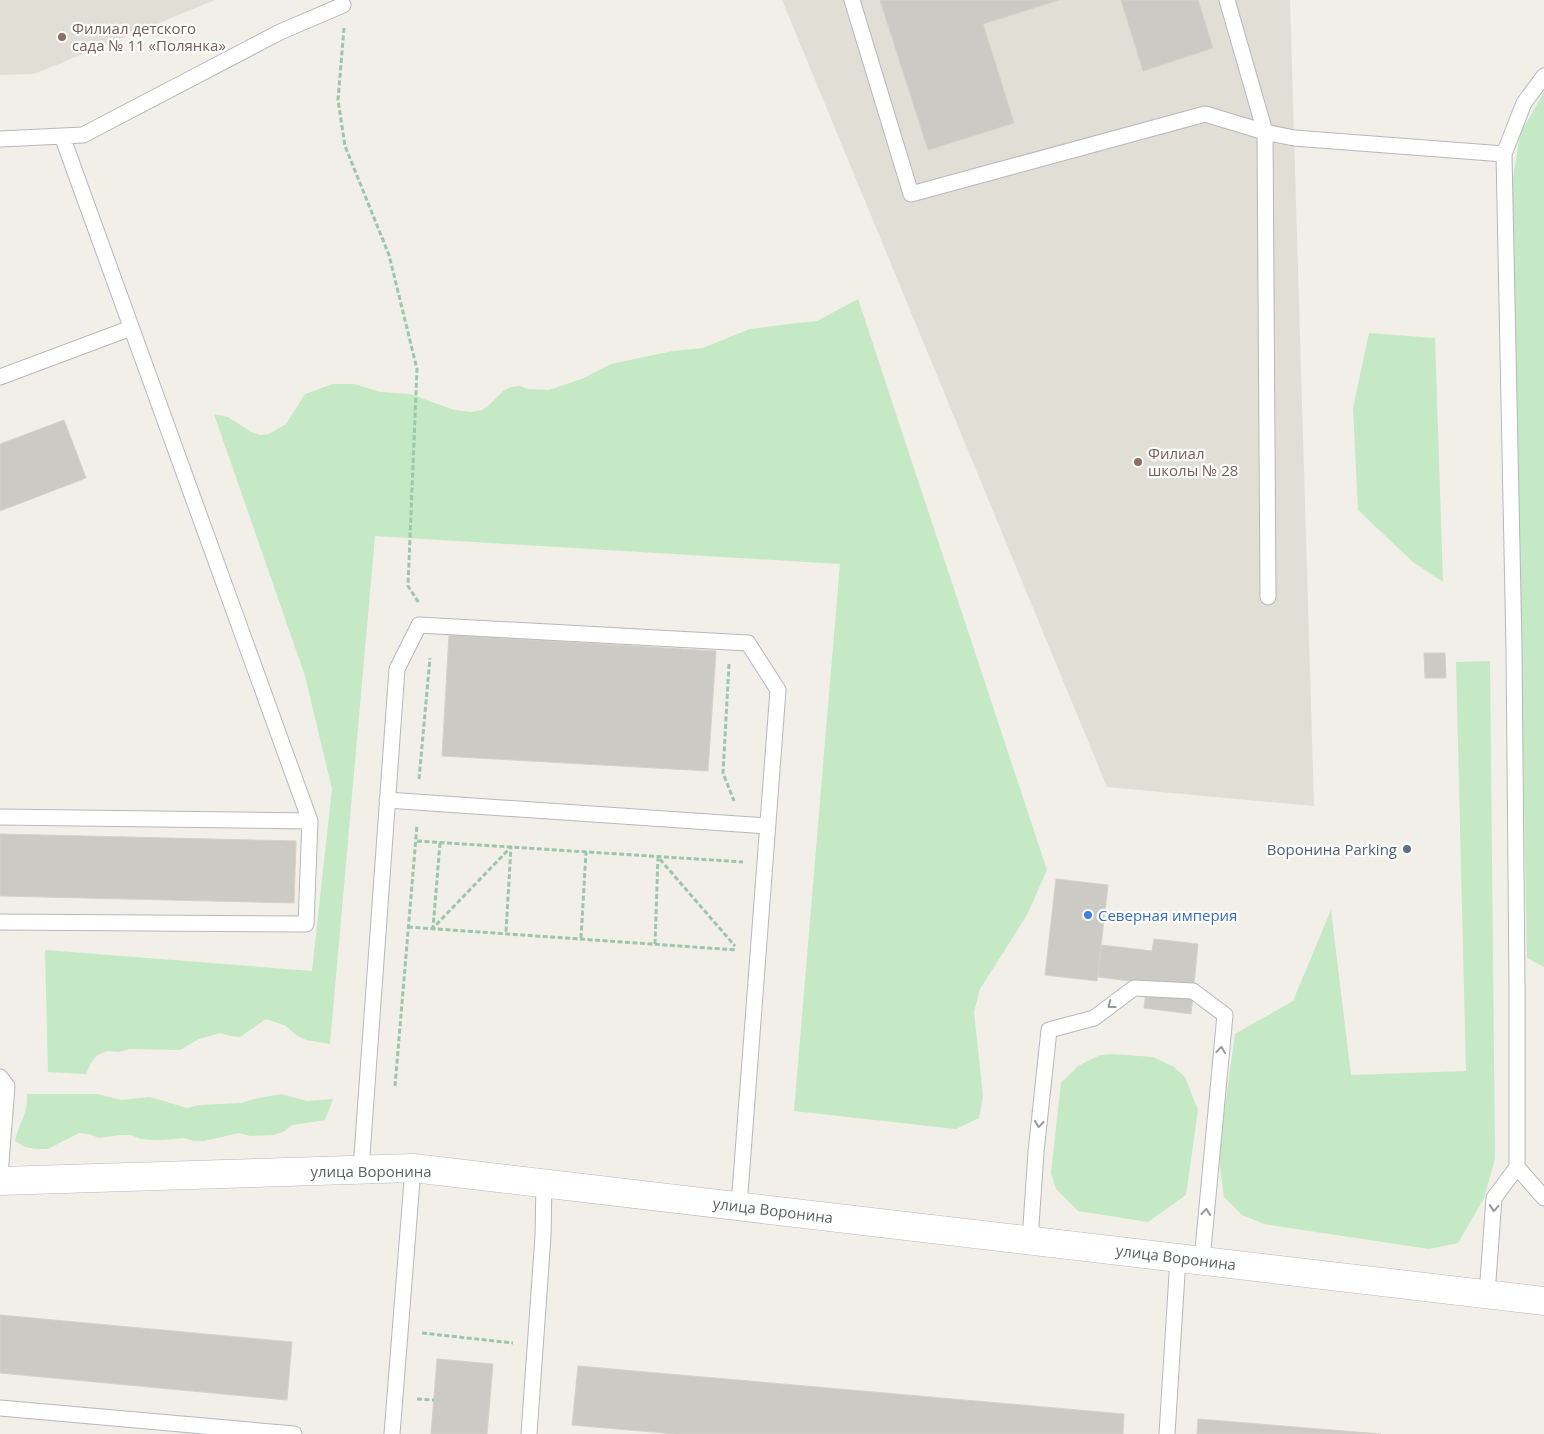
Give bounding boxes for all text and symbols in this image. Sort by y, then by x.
place label: Филиал детского сада № 11 «Полянка» [72,18,226,55]
marker: Филиал детского сада № 11 «Полянка» [56,31,68,43]
place label: Филиал школы № 28 [1148,443,1238,480]
marker: Филиал школы № 28 [1132,456,1144,468]
place label: Воронина Parking [1267,839,1397,859]
marker: Воронина Parking [1401,843,1413,855]
place label: Северная империя [1098,905,1237,925]
marker: Северная империя [1082,909,1094,921]
one-way arrow [1107,999,1117,1008]
one-way arrow [1215,1046,1226,1054]
one-way arrow [1034,1120,1045,1128]
street label: улица Воронина [310,1161,432,1181]
street label: улица Воронина [712,1193,834,1227]
one-way arrow [1488,1205,1499,1213]
one-way arrow [1200,1208,1211,1216]
street label: улица Воронина [1115,1240,1237,1274]

